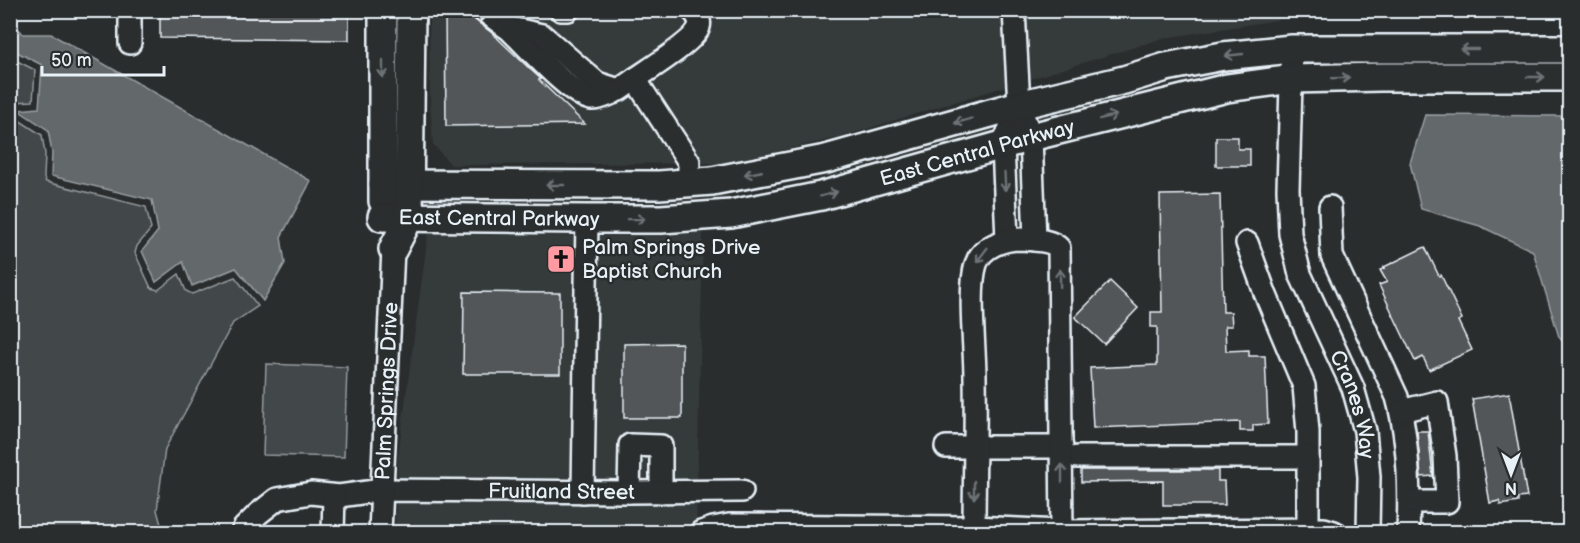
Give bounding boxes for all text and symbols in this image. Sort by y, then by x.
scale bar [42,39,164,77]
one-way arrow [1460,43,1480,55]
text: 50 m [51,50,92,71]
one-way arrow [1225,50,1245,61]
one-way arrow [377,58,389,78]
one-way arrow [1525,71,1545,83]
one-way arrow [1330,72,1350,83]
one-way arrow [1098,111,1117,123]
street label: East Central Parkway [877,114,1078,192]
one-way arrow [953,116,972,127]
one-way arrow [744,168,763,179]
one-way arrow [999,171,1010,191]
one-way arrow [545,179,565,191]
one-way arrow [819,188,838,199]
street label: East Central Parkway [398,205,600,232]
one-way arrow [625,213,645,225]
place label: Palm Springs Drive Baptist Church [582,235,760,284]
church icon: Palm Springs Drive Baptist Church [545,243,577,275]
one-way arrow [976,247,989,263]
one-way arrow [1054,268,1066,288]
street label: Palm Springs Drive [370,301,404,481]
street label: Cranes Way [1324,346,1379,460]
north arrow [1481,444,1541,504]
one-way arrow [1056,463,1068,483]
text: N [1505,478,1517,497]
street label: Fruitland Street [488,479,635,505]
one-way arrow [969,479,980,499]

